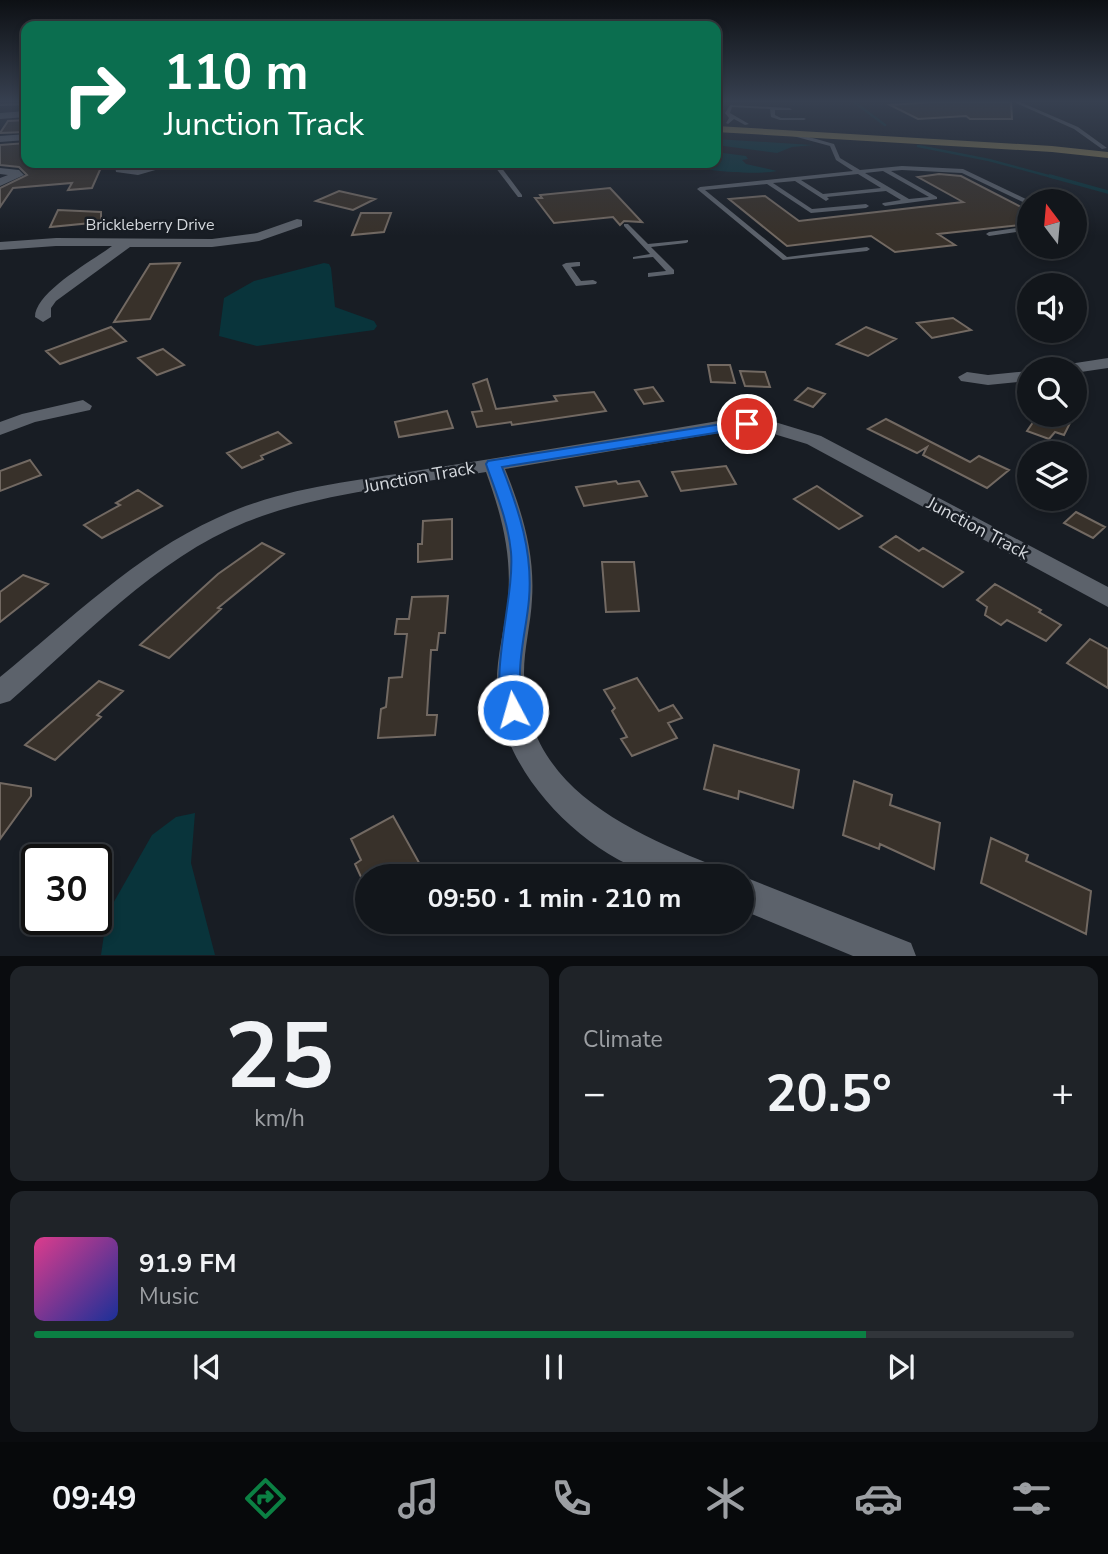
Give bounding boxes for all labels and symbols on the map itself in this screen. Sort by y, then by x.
north arrow [1017,189,1087,259]
street label: Brickleberry Drive [86,214,214,236]
pin [717,394,777,454]
street label: Junction Track [361,455,477,499]
street label: Junction Track [922,491,1034,565]
position arrow [476,673,550,747]
speed limit sign: 30 [21,844,112,935]

